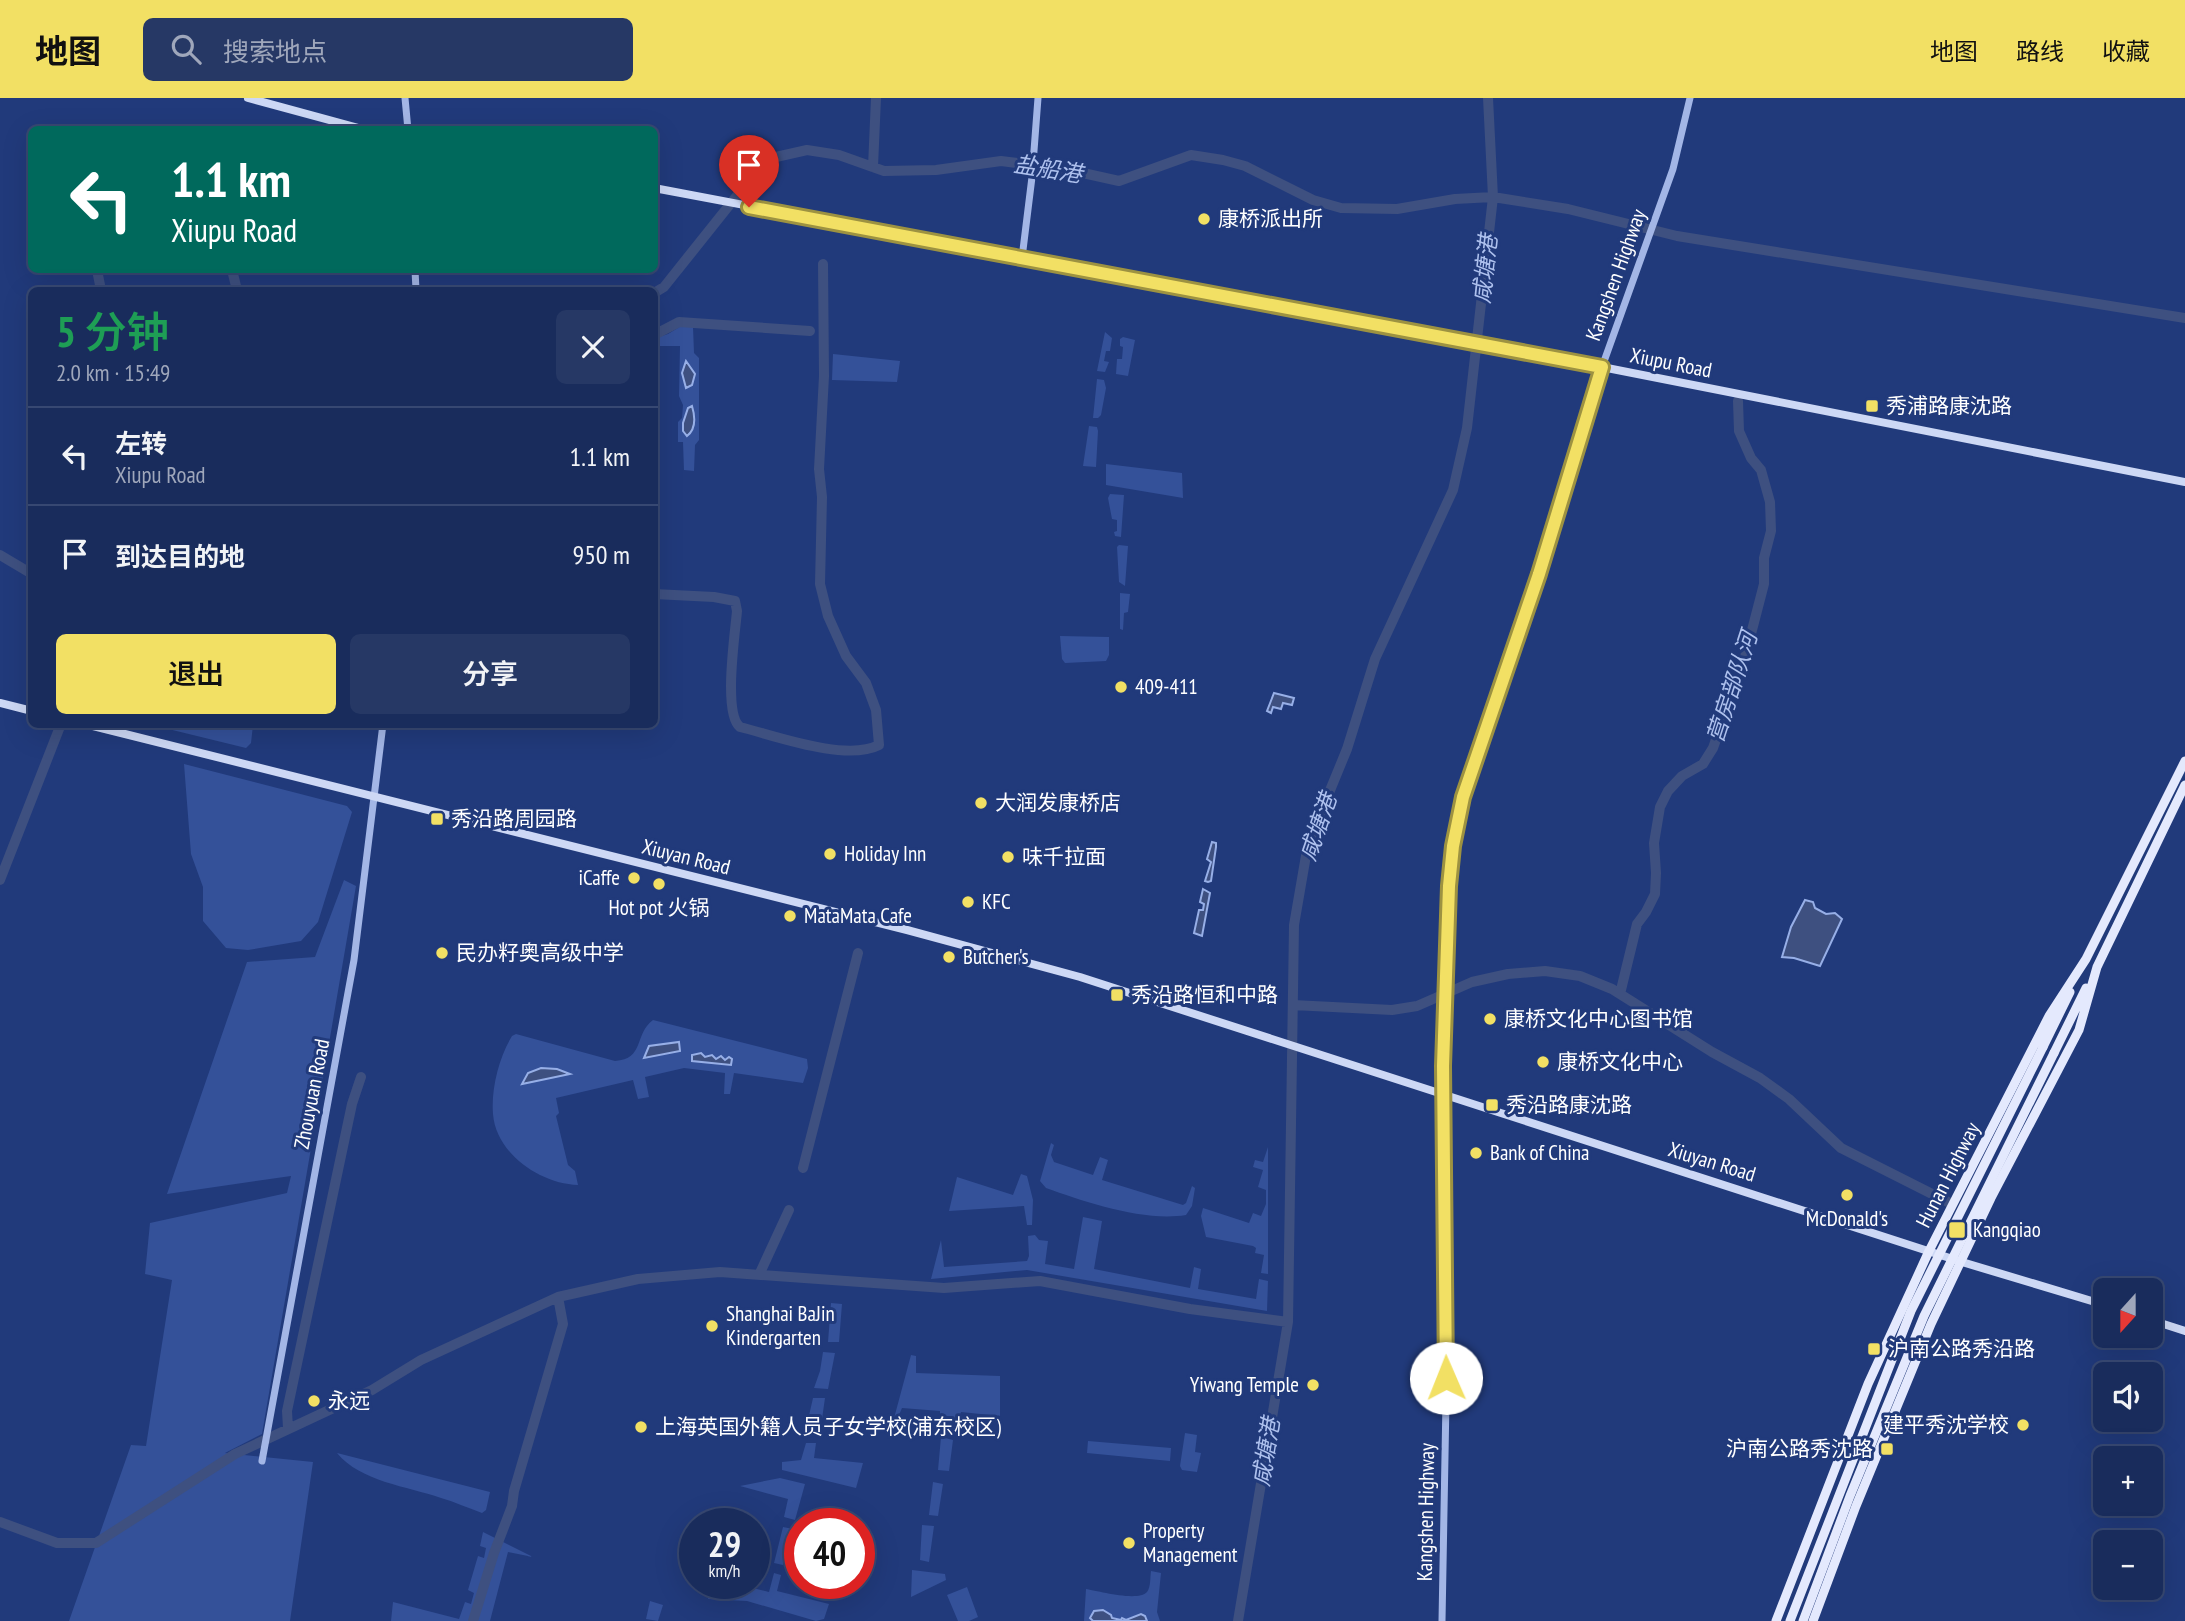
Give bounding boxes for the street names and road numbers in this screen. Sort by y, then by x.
street label: Kangshen Highway [1579,205,1652,344]
street label: Xiupu Road [1628,341,1714,384]
street label: Xiuyan Road [639,833,733,880]
street label: Zhouyuan Road [288,1037,335,1151]
street label: Hunan Highway [1910,1118,1986,1232]
street label: Xiuyan Road [1665,1135,1759,1188]
street label: Kangshen Highway [1411,1443,1440,1581]

